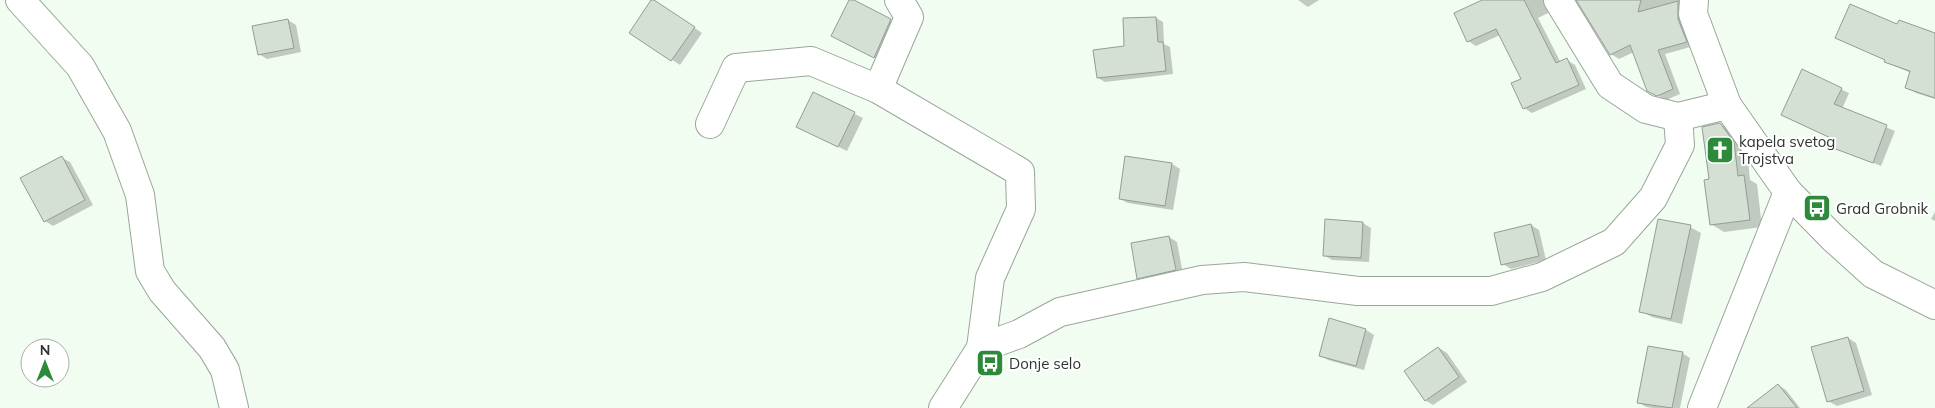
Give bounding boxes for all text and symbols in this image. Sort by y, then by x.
place label: kapela svetog Trojstva [1739,132,1835,168]
church icon: kapela svetog Trojstva [1705,135,1735,165]
bus stop icon: Grad Grobnik [1802,193,1832,223]
place label: Grad Grobnik [1836,199,1928,218]
north arrow [20,338,70,388]
text: N [40,341,50,359]
bus stop icon: Donje selo [975,348,1005,378]
place label: Donje selo [1009,354,1081,373]

